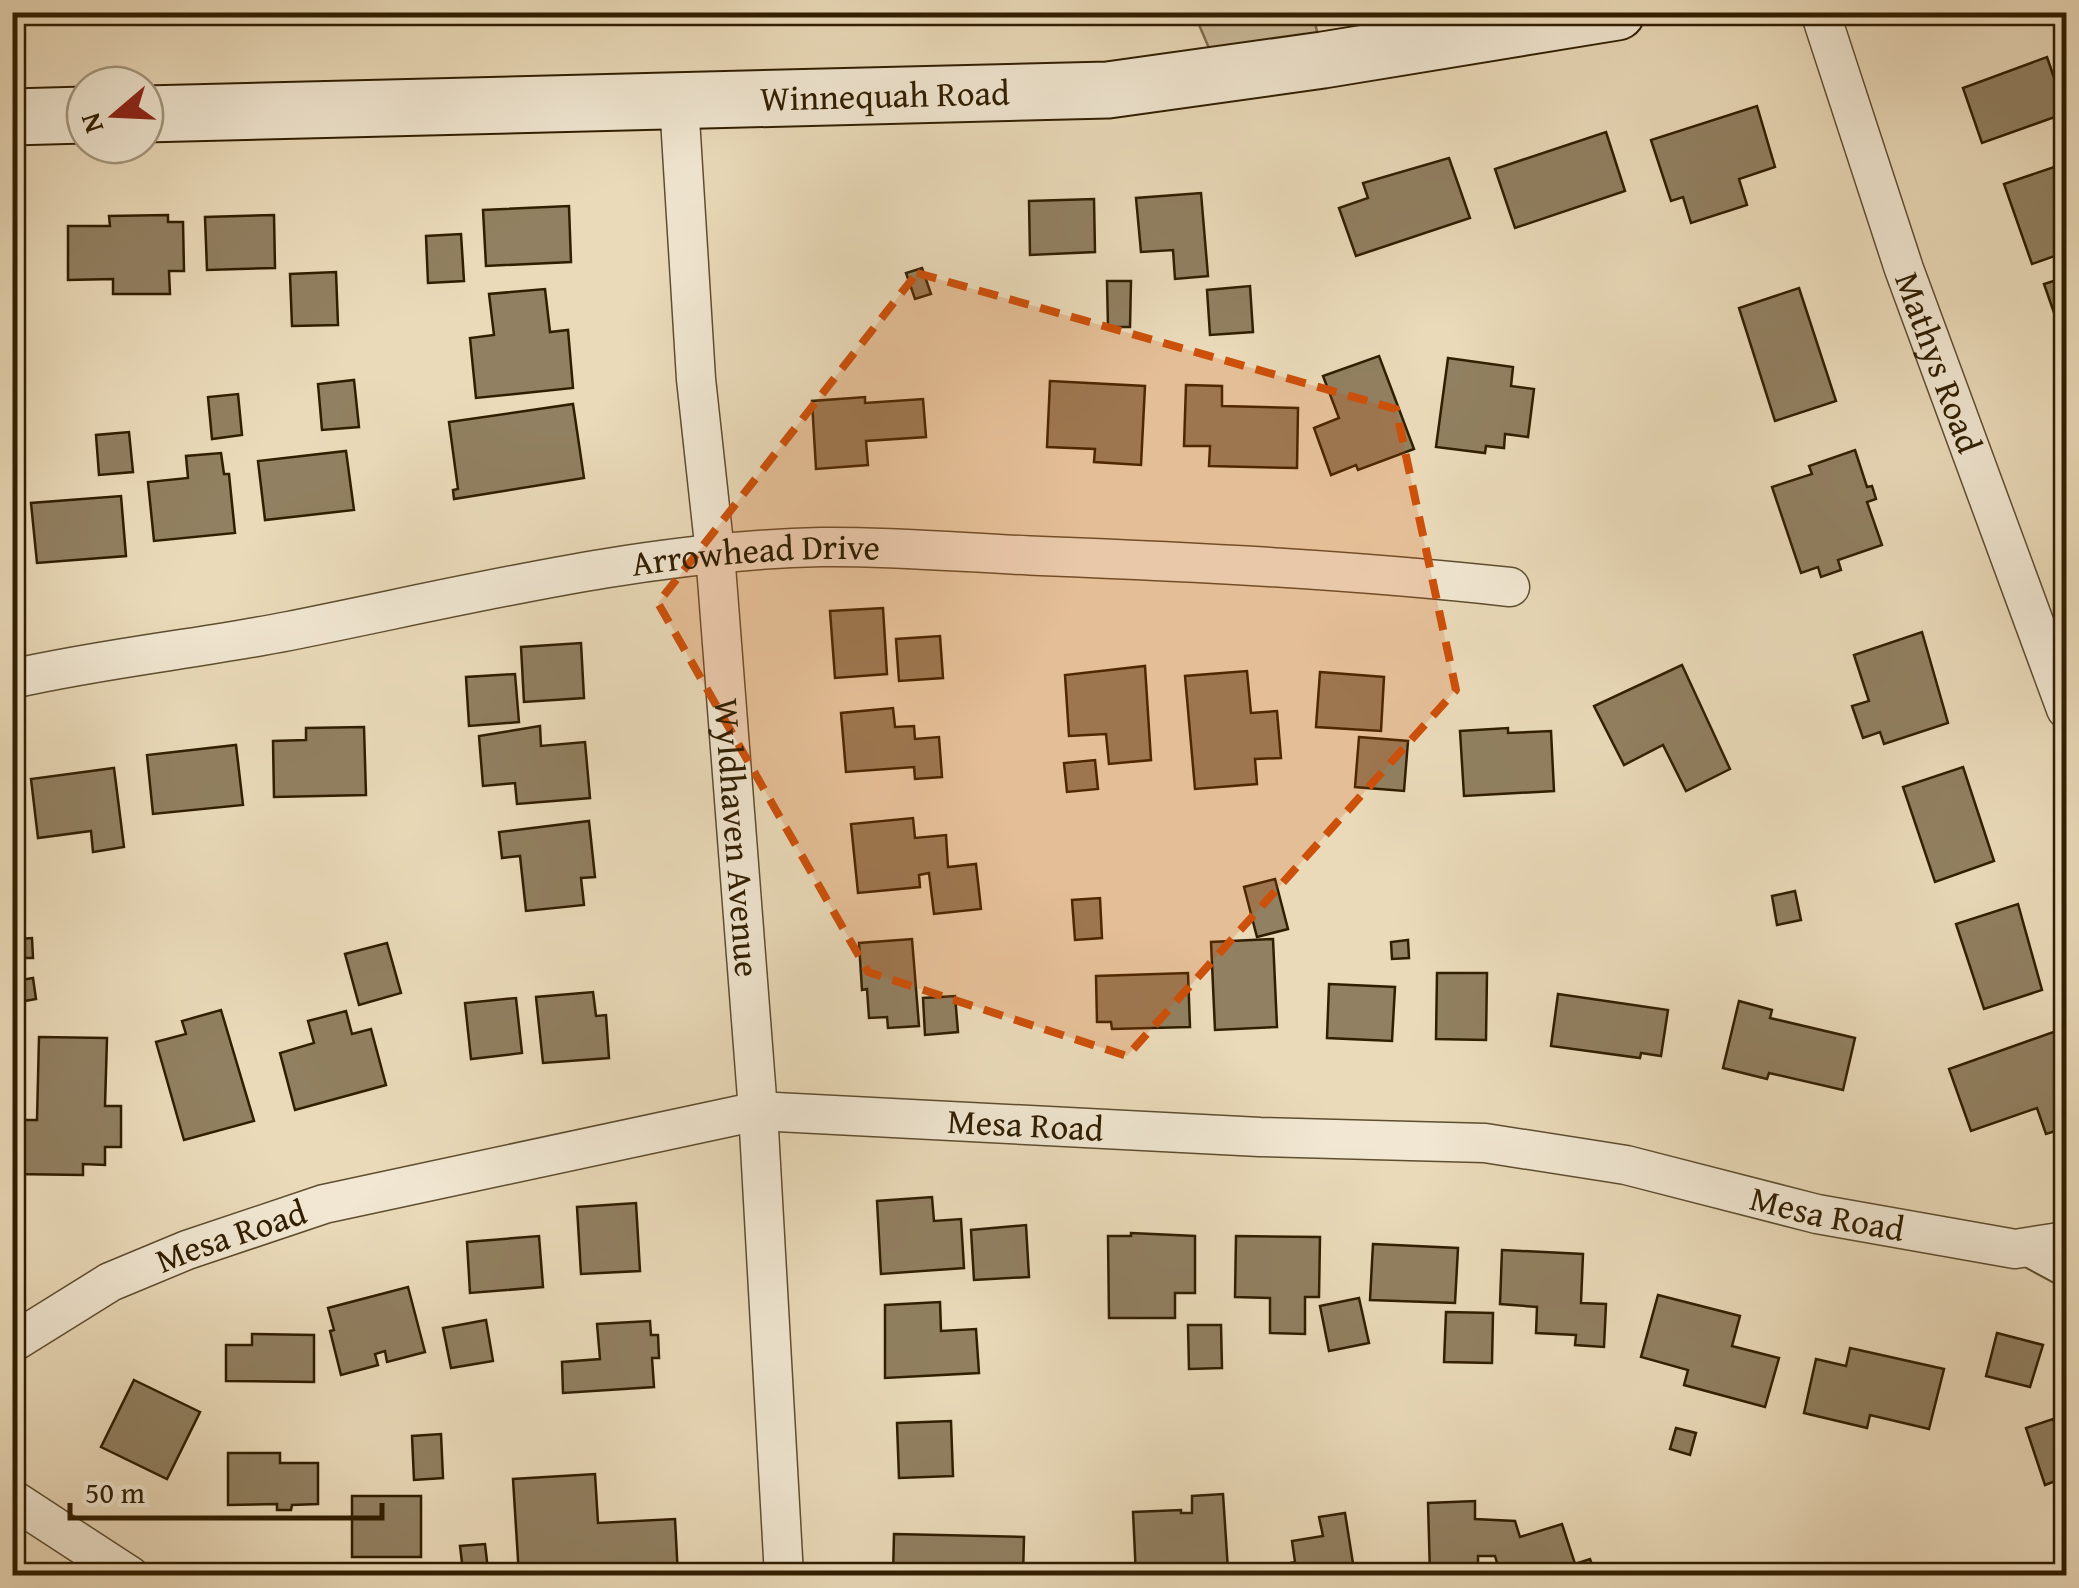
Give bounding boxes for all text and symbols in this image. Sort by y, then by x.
north arrow [65,65,165,165]
street label: Winnequah Road [759,66,1011,124]
text: N [68,108,113,139]
street label: Mathys Road [1882,265,1996,460]
street label: Arrowhead Drive [628,521,881,589]
street label: Wyldhaven Avenue [701,696,774,979]
street label: Mesa Road [946,1095,1105,1154]
street label: Mesa Road [1745,1172,1909,1254]
street label: Mesa Road [147,1186,313,1285]
scale bar [70,1458,382,1520]
text: 50 m [85,1470,145,1514]

